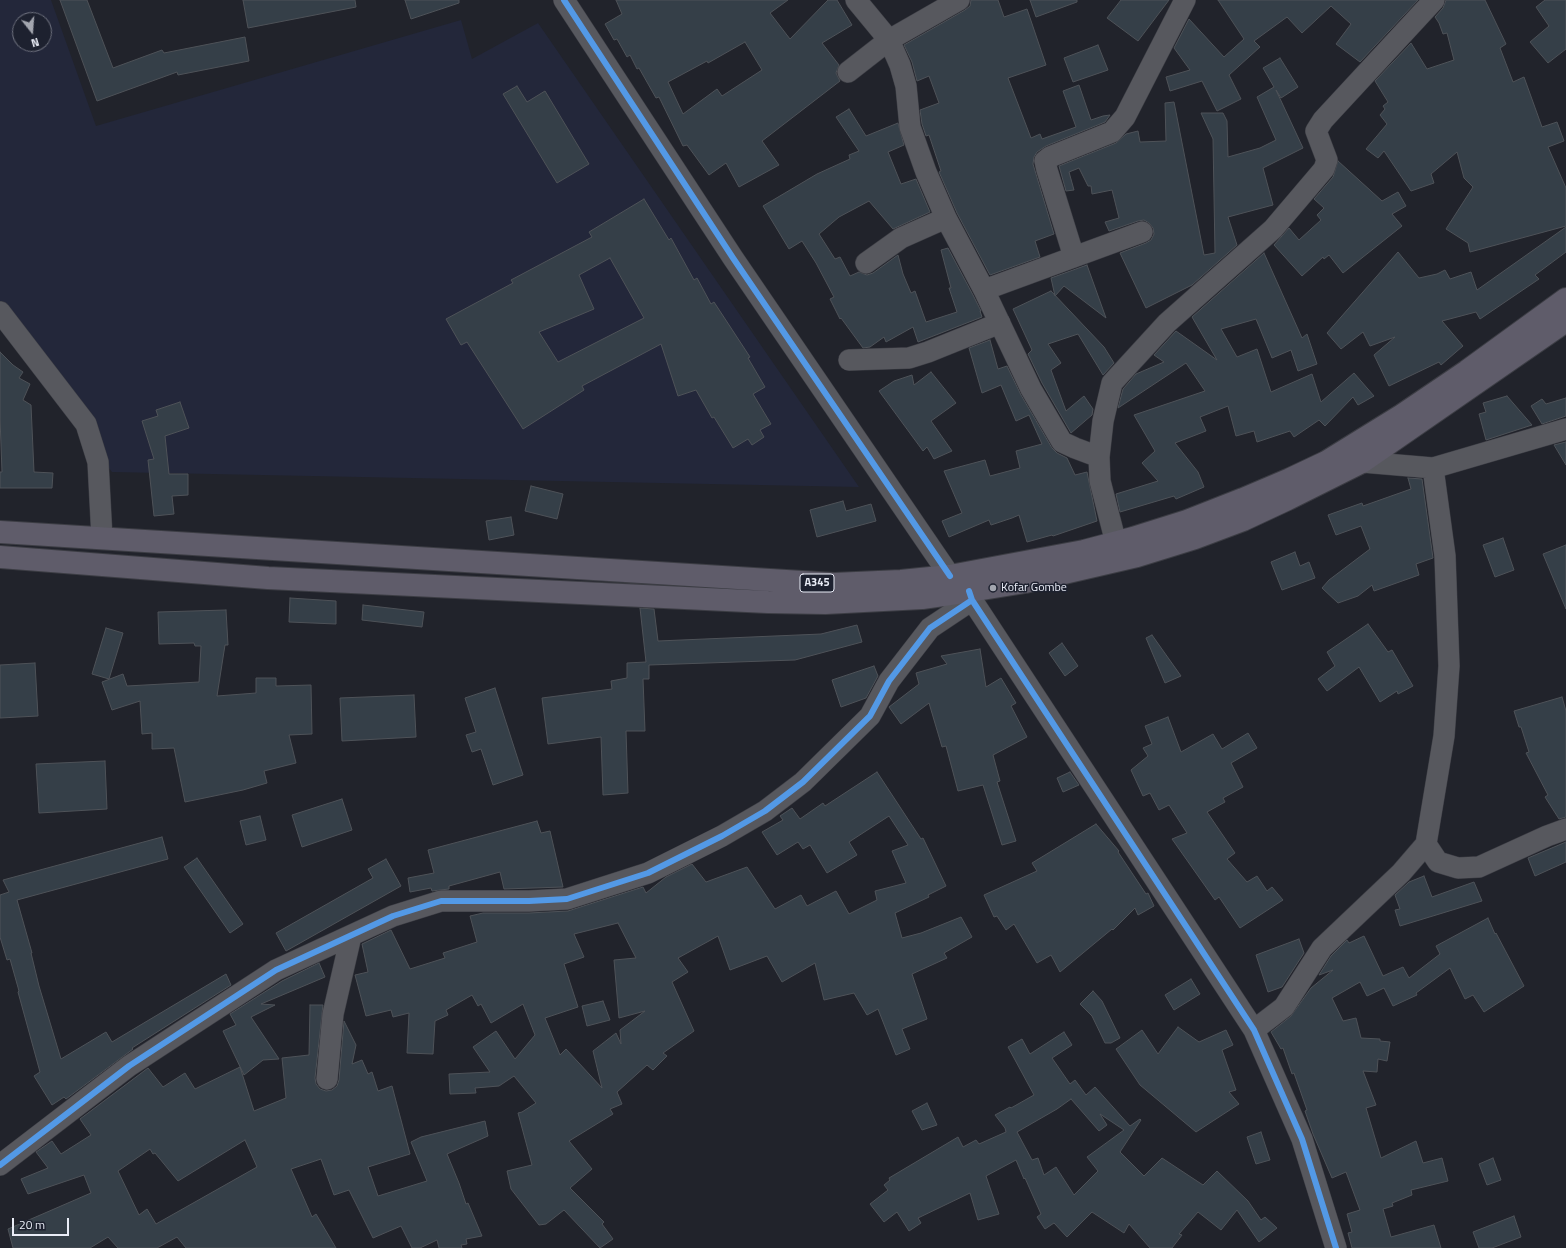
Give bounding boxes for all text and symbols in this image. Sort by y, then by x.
north arrow [12,12,52,52]
text: N [29,34,41,51]
road number: A345 [800,574,834,592]
place label: Kofar Gombe [1001,581,1067,595]
marker: Kofar Gombe [988,583,998,593]
scale bar [14,1210,71,1236]
text: 20 m [19,1215,45,1234]

